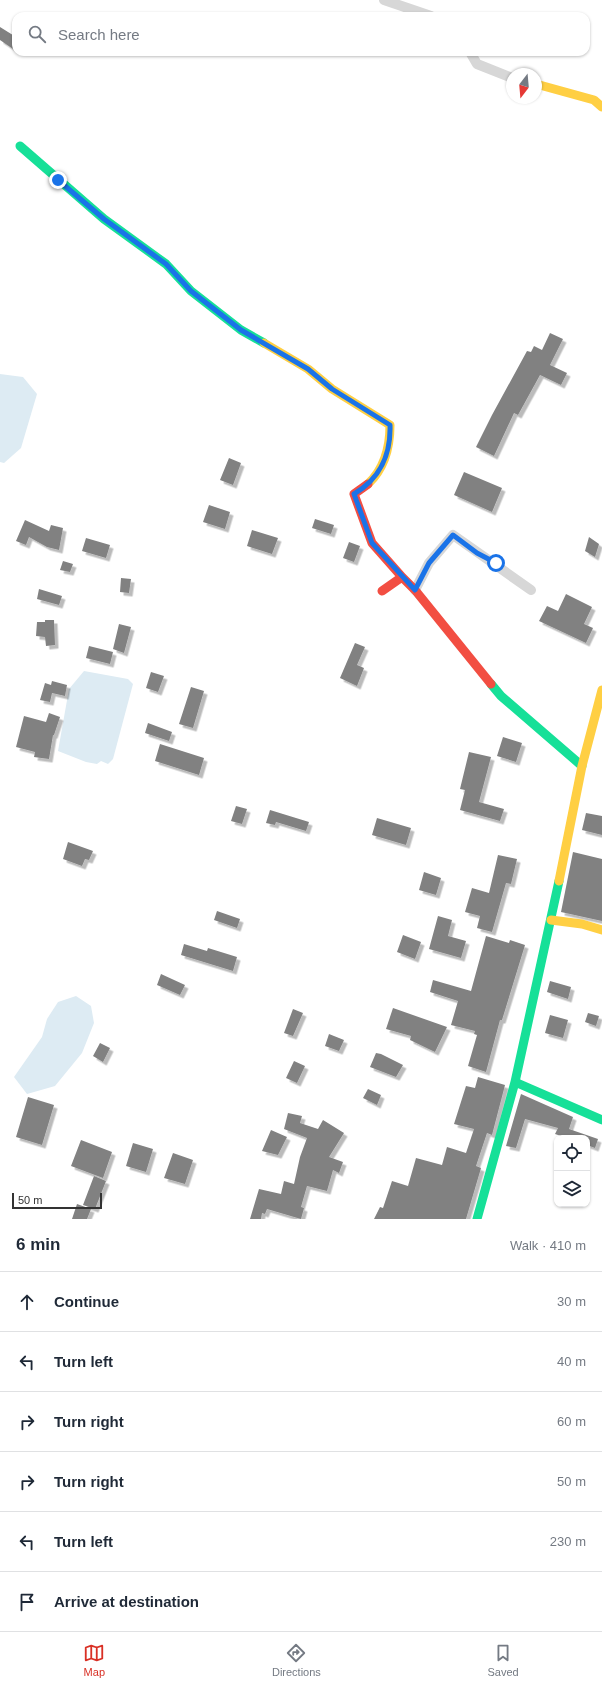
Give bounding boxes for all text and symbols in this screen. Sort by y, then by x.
search box [12,12,590,56]
icon: search [26,23,48,45]
text: Search here [58,26,140,43]
north arrow [506,68,542,104]
route end [49,171,67,189]
route start [487,554,505,572]
map controls [554,1135,590,1207]
button: locate [554,1135,590,1171]
button: layers [554,1171,590,1207]
scale bar [12,1191,102,1210]
text: 50 m [18,1194,42,1206]
text: 6 min [16,1235,60,1254]
text: Walk · 410 m [510,1238,586,1253]
icon: ahead [16,1291,38,1313]
text: Continue [54,1293,119,1310]
text: 30 m [557,1294,586,1309]
icon: left [16,1351,38,1373]
text: Turn left [54,1353,113,1370]
text: 40 m [557,1354,586,1369]
icon: right [16,1411,38,1433]
text: Turn right [54,1413,124,1430]
text: 60 m [557,1414,586,1429]
icon: right [16,1471,38,1493]
text: Turn right [54,1473,124,1490]
text: 50 m [557,1474,586,1489]
icon: left [16,1531,38,1553]
text: Turn left [54,1533,113,1550]
text: 230 m [550,1534,586,1549]
icon: arrive [16,1591,38,1613]
text: Arrive at destination [54,1593,199,1610]
tab: Map [83,1642,105,1678]
tab: Directions [272,1642,321,1678]
tab: Saved [487,1642,519,1678]

